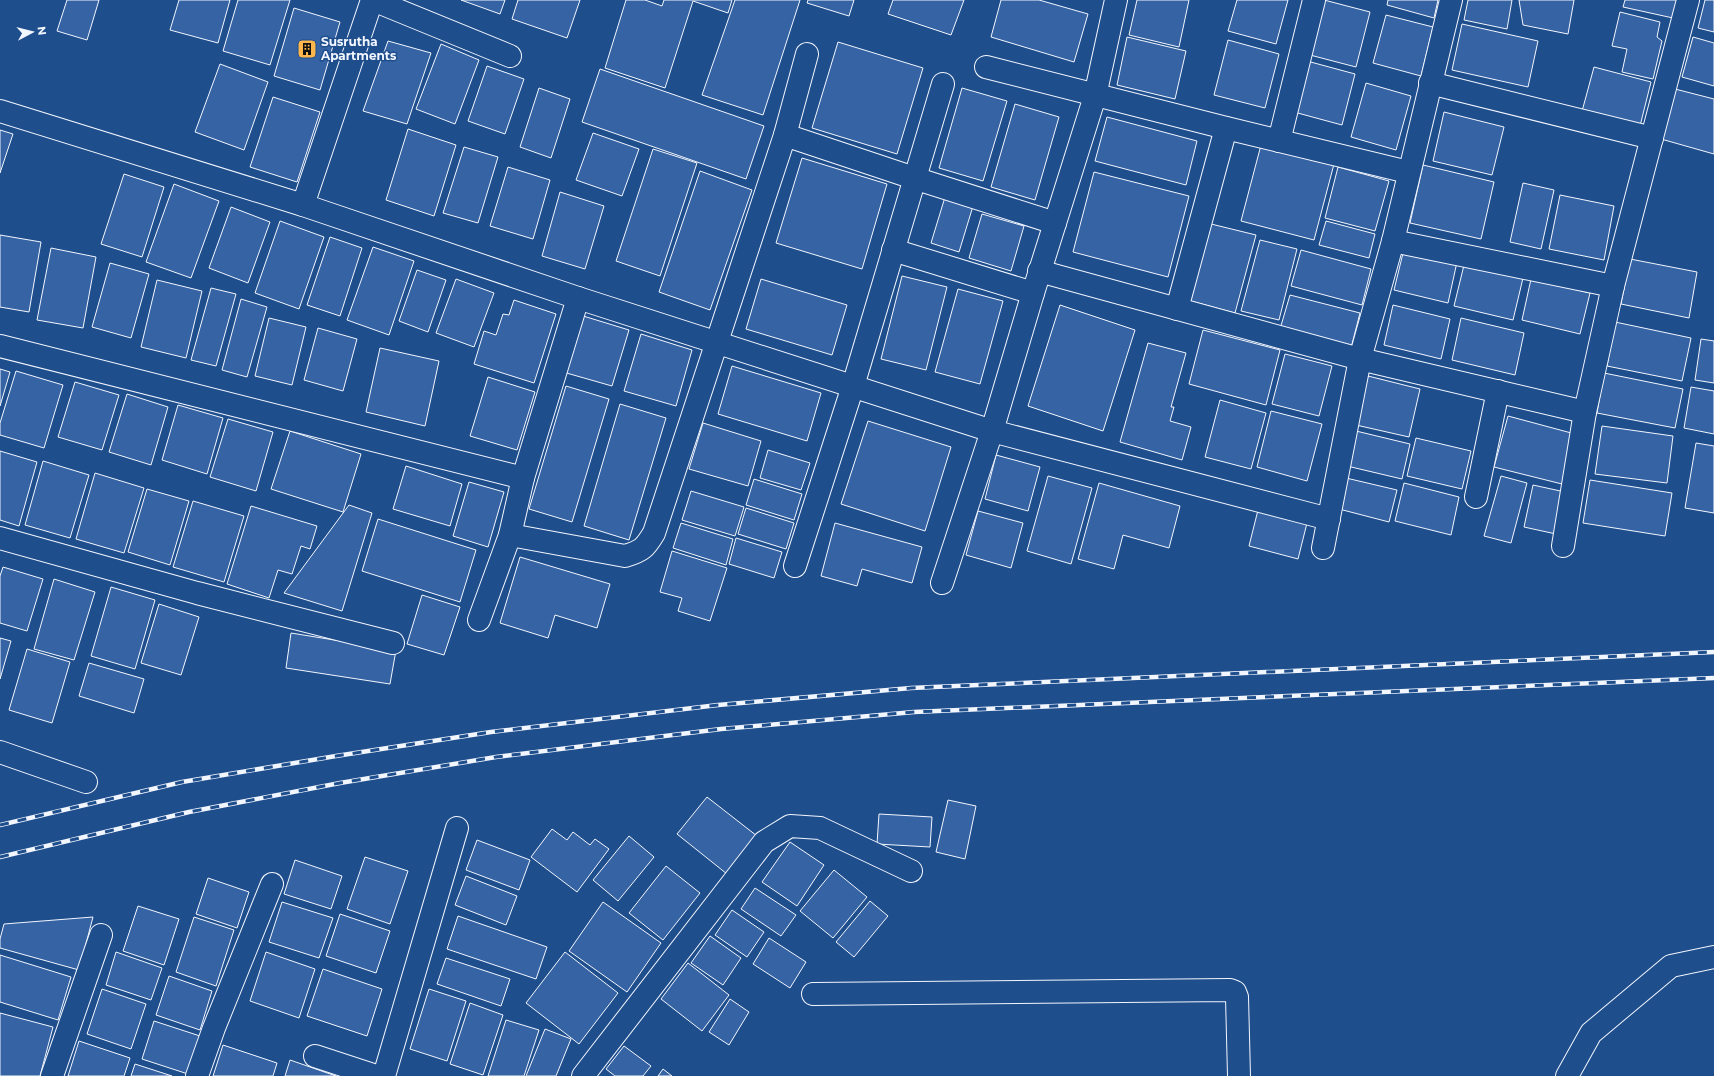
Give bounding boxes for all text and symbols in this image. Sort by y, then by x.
north arrow [12,12,52,52]
text: N [34,26,49,36]
place label: Susrutha Apartments [320,34,397,63]
building icon: Susrutha Apartments [296,38,318,60]

